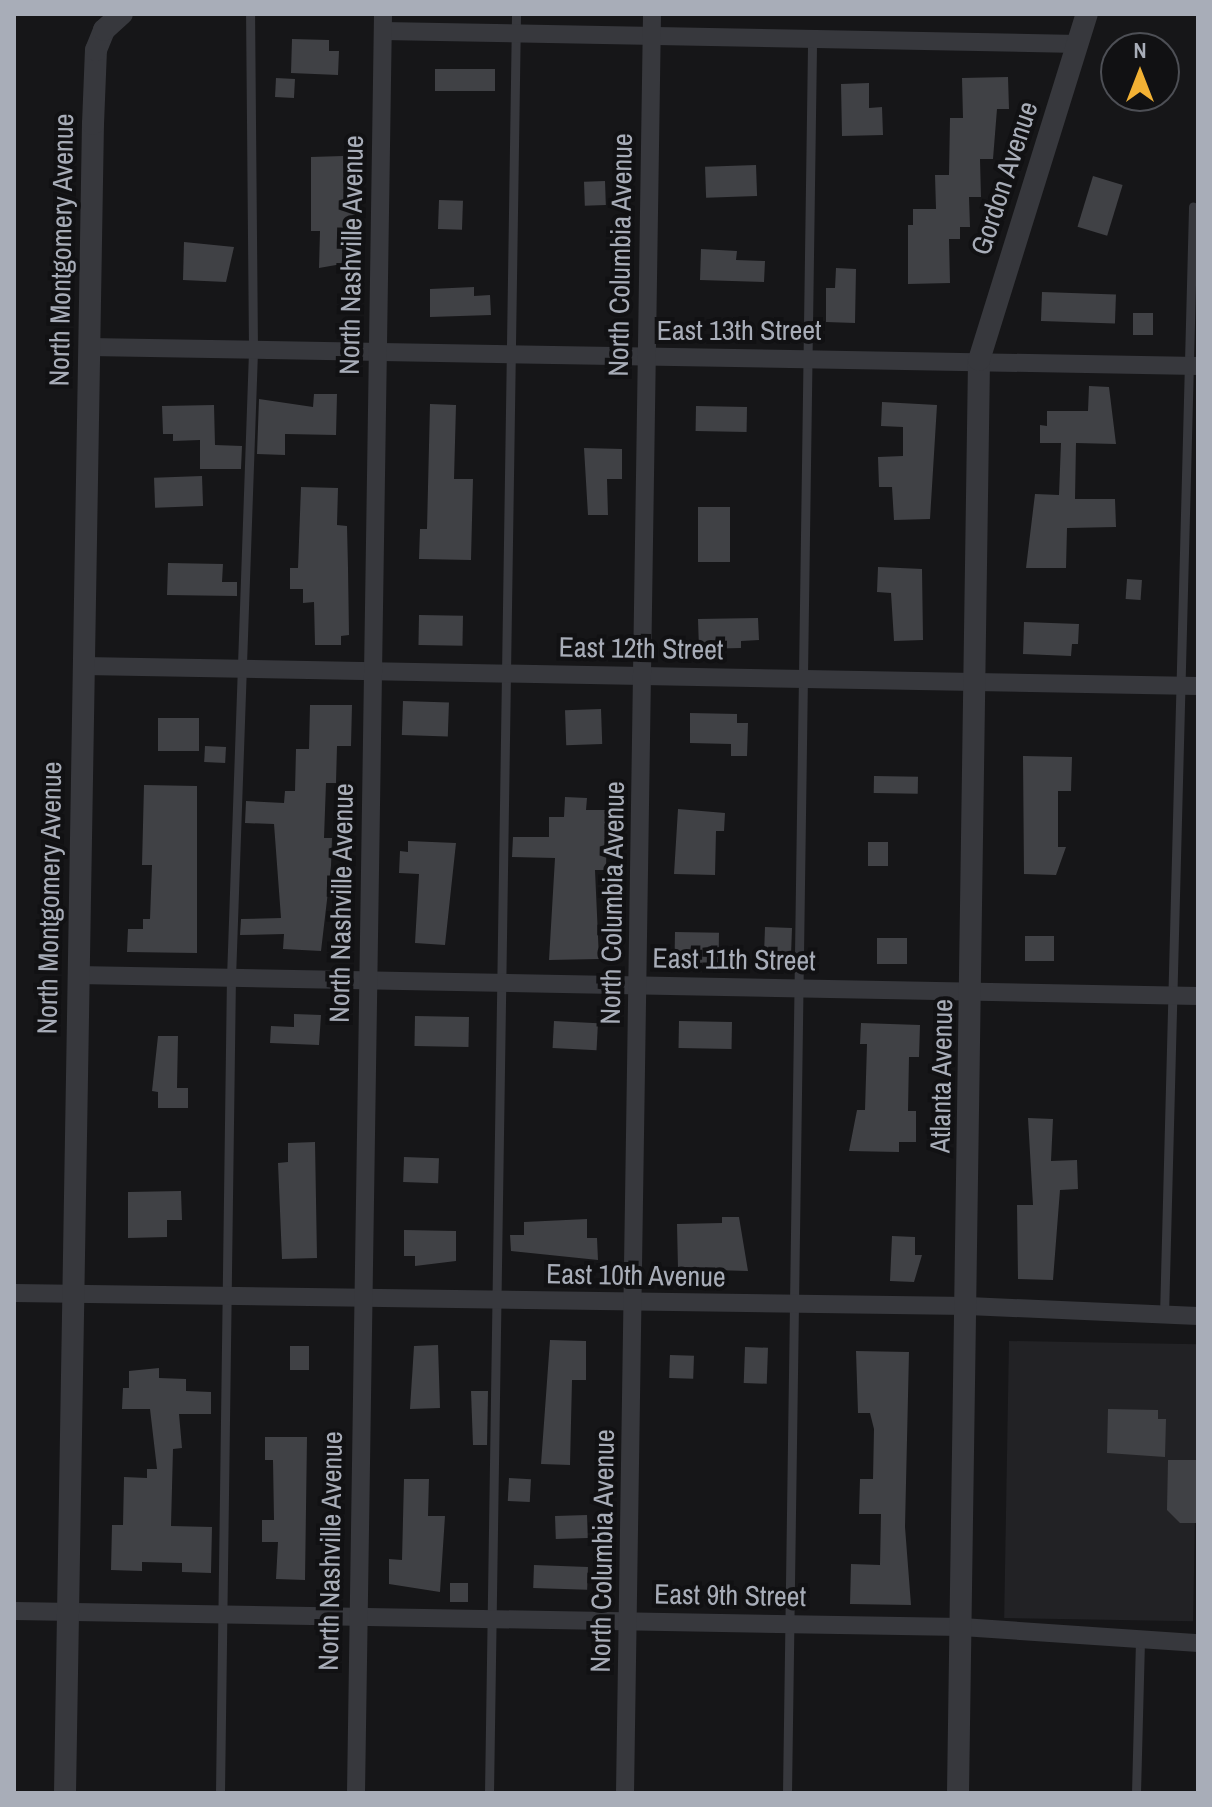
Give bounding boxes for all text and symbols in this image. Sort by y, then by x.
north arrow [1100,32,1180,112]
text: N [1133,35,1147,65]
street label: Gordon Avenue [963,97,1045,259]
street label: North Montgomery Avenue [42,113,80,387]
street label: North Columbia Avenue [601,132,639,378]
street label: North Nashville Avenue [332,134,370,376]
street label: East 13th Street [657,313,821,347]
street label: East 12th Street [558,630,724,666]
street label: North Montgomery Avenue [30,761,68,1035]
street label: North Columbia Avenue [593,780,631,1026]
street label: North Nashville Avenue [322,782,360,1024]
street label: East 11th Street [652,941,816,977]
street label: Atlanta Avenue [923,998,959,1154]
street label: East 10th Avenue [545,1257,727,1293]
street label: North Columbia Avenue [583,1428,621,1674]
street label: North Nashville Avenue [311,1430,349,1672]
street label: East 9th Street [654,1577,806,1613]

